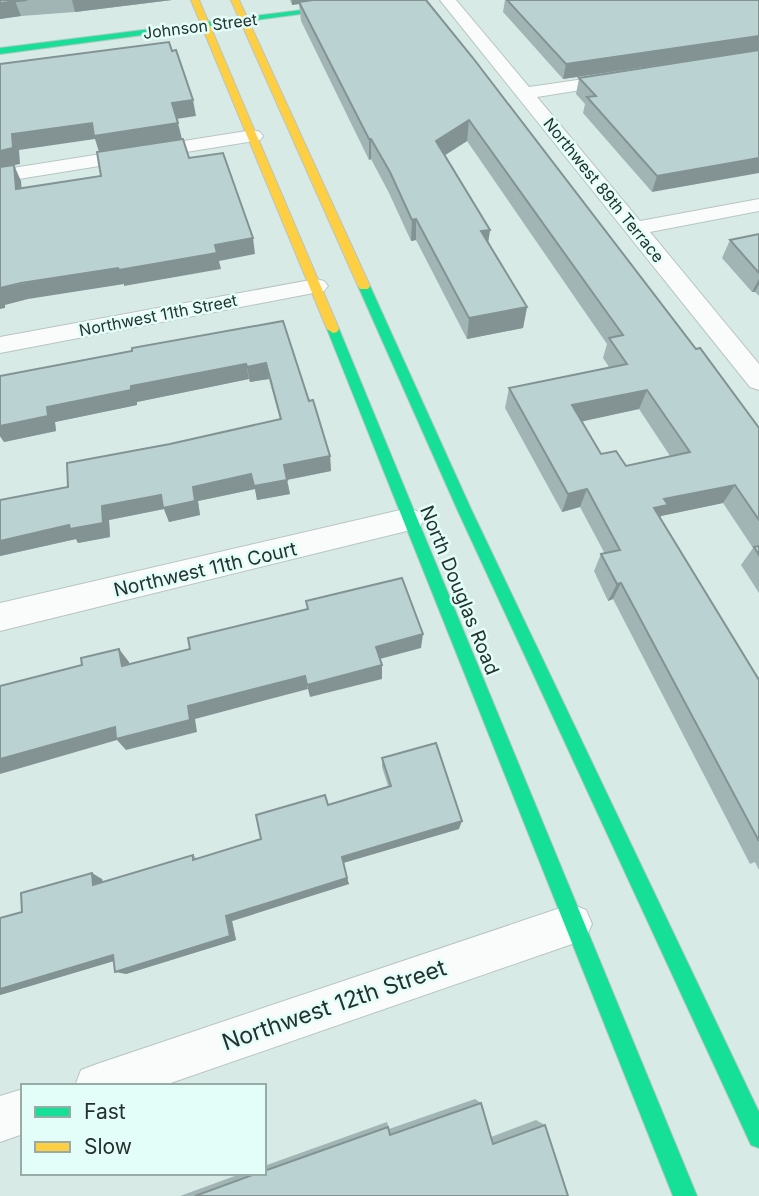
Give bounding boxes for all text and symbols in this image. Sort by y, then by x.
street label: Johnson Street [142,9,258,43]
street label: Northwest 89th Terrace [539,114,669,266]
street label: Northwest 11th Street [77,290,239,340]
street label: North Douglas Road [415,502,504,678]
street label: Northwest 11th Court [111,537,299,602]
street label: Northwest 12th Street [218,953,450,1057]
legend [21,1084,266,1175]
text: Fast [84,1099,126,1124]
text: Slow [84,1134,132,1159]

